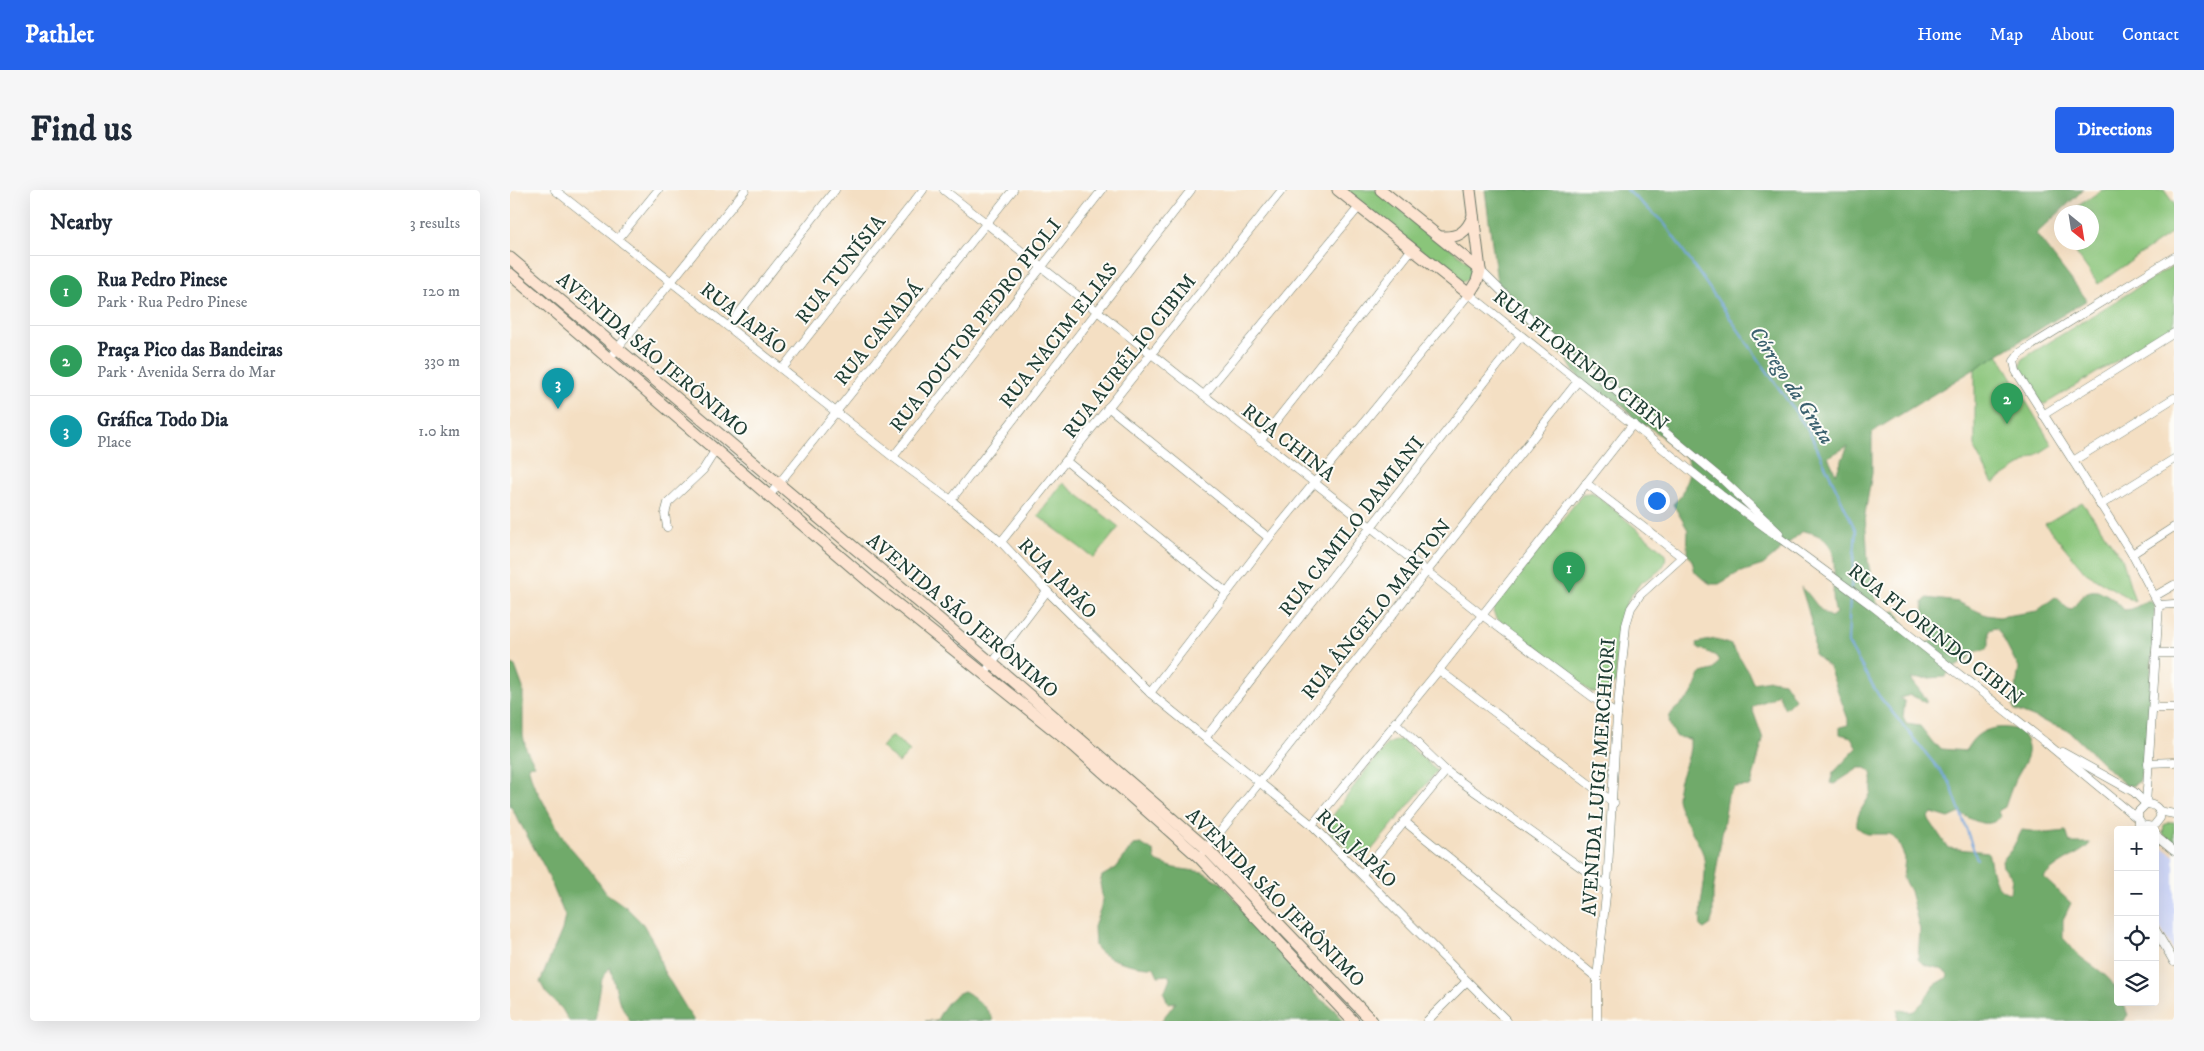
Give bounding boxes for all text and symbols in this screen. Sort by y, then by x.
text: Pathlet [25,20,94,50]
text: Home [1917,24,1962,46]
text: Map [1990,24,2023,46]
text: About [2051,24,2094,46]
text: Contact [2122,24,2179,46]
button: Directions [2055,107,2174,153]
text: Find us [30,108,132,152]
north arrow [2054,205,2099,250]
text: Nearby [50,210,112,236]
street label: RUA TUNÍSIA [790,210,892,330]
text: 3 results [410,213,460,233]
street label: RUA DOUTOR PEDRO PIOLI [885,214,1067,438]
street label: RUA NACIM ELIAS [995,258,1124,414]
street label: AVENIDA SÃO JERÔNIMO [551,267,754,443]
text: Rua Pedro Pinese [97,269,227,292]
street label: RUA AURÉLIO CIBIM [1058,270,1202,444]
street label: RUA CANADÁ [829,276,929,391]
street label: RUA JAPÃO [695,277,792,361]
text: 1 [63,281,69,301]
text: 120 m [422,281,460,301]
street label: RUA FLORINDO CIBIN [1487,285,1673,437]
text: Park · Rua Pedro Pinese [97,292,247,312]
water label: Córrego da Gruta [1743,321,1839,450]
text: Praça Pico das Bandeiras [97,339,283,362]
text: 2 [62,351,70,371]
text: 330 m [424,351,460,371]
text: Park · Avenida Serra do Mar [97,362,276,382]
pin: 3 [542,368,574,409]
pin: 2 [1991,383,2023,424]
street label: RUA CHINA [1236,399,1340,488]
text: Gráfica Todo Dia [97,409,228,432]
text: 3 [63,421,69,441]
text: 1.0 km [418,421,460,441]
text: Place [97,432,131,452]
street label: RUA CAMILO DAMIANI [1274,432,1430,622]
your location [1644,488,1670,514]
street label: RUA ÂNGELO MARTON [1296,514,1458,705]
street label: AVENIDA SÃO JERÔNIMO [861,528,1064,704]
street label: RUA JAPÃO [1012,533,1102,625]
pin: 1 [1553,552,1585,593]
street label: RUA FLORINDO CIBIN [1842,559,2028,711]
street label: AVENIDA LUIGI MERCHIORI [1577,637,1622,917]
street label: AVENIDA SÃO JERÔNIMO [1180,803,1370,993]
street label: RUA JAPÃO [1310,804,1402,894]
map controls [2114,826,2159,1006]
button: + [2114,826,2159,871]
button: − [2114,871,2159,916]
button: locate [2114,916,2159,961]
button: layers [2114,961,2159,1006]

